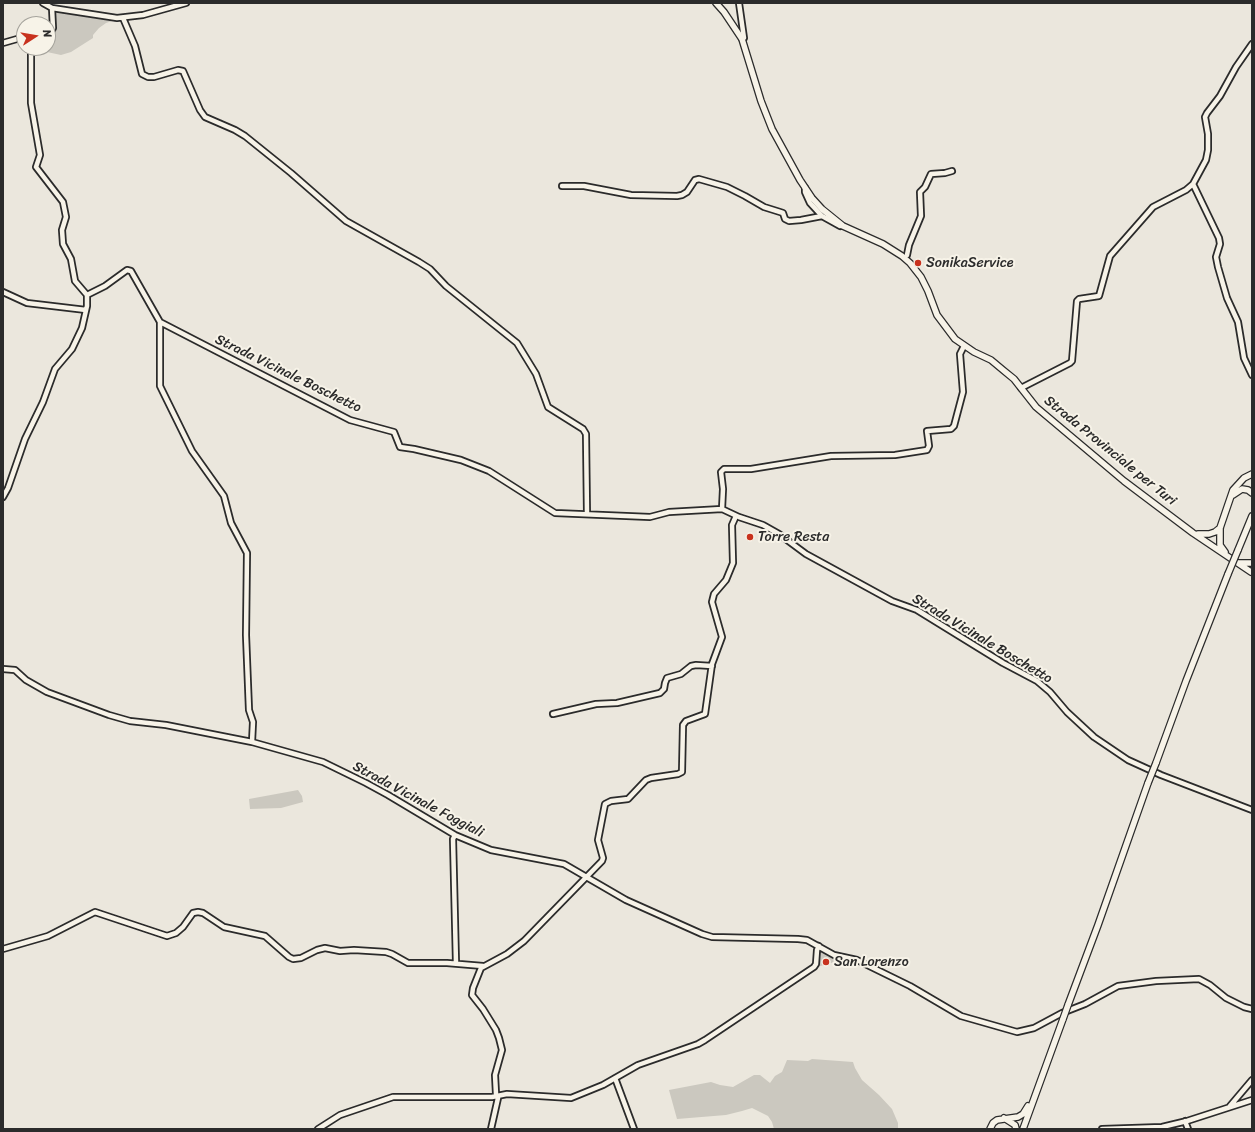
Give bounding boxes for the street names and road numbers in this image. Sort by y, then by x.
street label: Strada Vicinale Boschetto [212,331,364,417]
street label: Strada Provinciale per Turi [1040,392,1180,510]
street label: Strada Vicinale Boschetto [909,590,1055,688]
street label: Strada Vicinale Foggiali [350,758,486,842]

